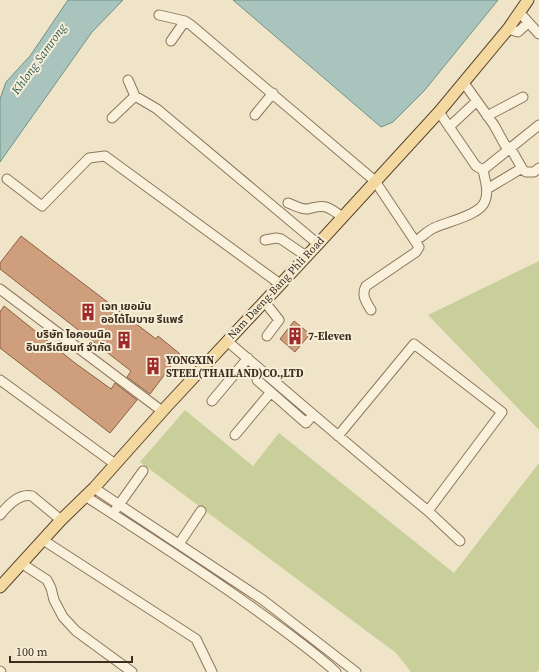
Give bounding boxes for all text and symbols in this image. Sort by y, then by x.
water label: Khlong Samrong [7,19,71,99]
street label: Nam Daeng-Bang Phli Road [224,233,328,343]
place label: เจท เยอมัน ออโต้โมบาย รีแพร์ [101,299,183,327]
building icon: เจท เยอมัน ออโต้โมบาย รีแพร์ [78,302,98,322]
building icon: 7-Eleven [285,326,305,346]
place label: บริษัท ไอคอนนิค อินกรีเดียนท์ จำกัด [26,327,111,355]
place label: 7-Eleven [308,329,352,344]
building icon: บริษัท ไอคอนนิค อินกรีเดียนท์ จำกัด [114,330,134,350]
place label: YONGXIN STEEL(THAILAND)CO.,LTD [166,353,304,381]
building icon: YONGXIN STEEL(THAILAND)CO.,LTD [143,356,163,376]
scale bar [10,638,132,664]
text: 100 m [16,644,48,660]

